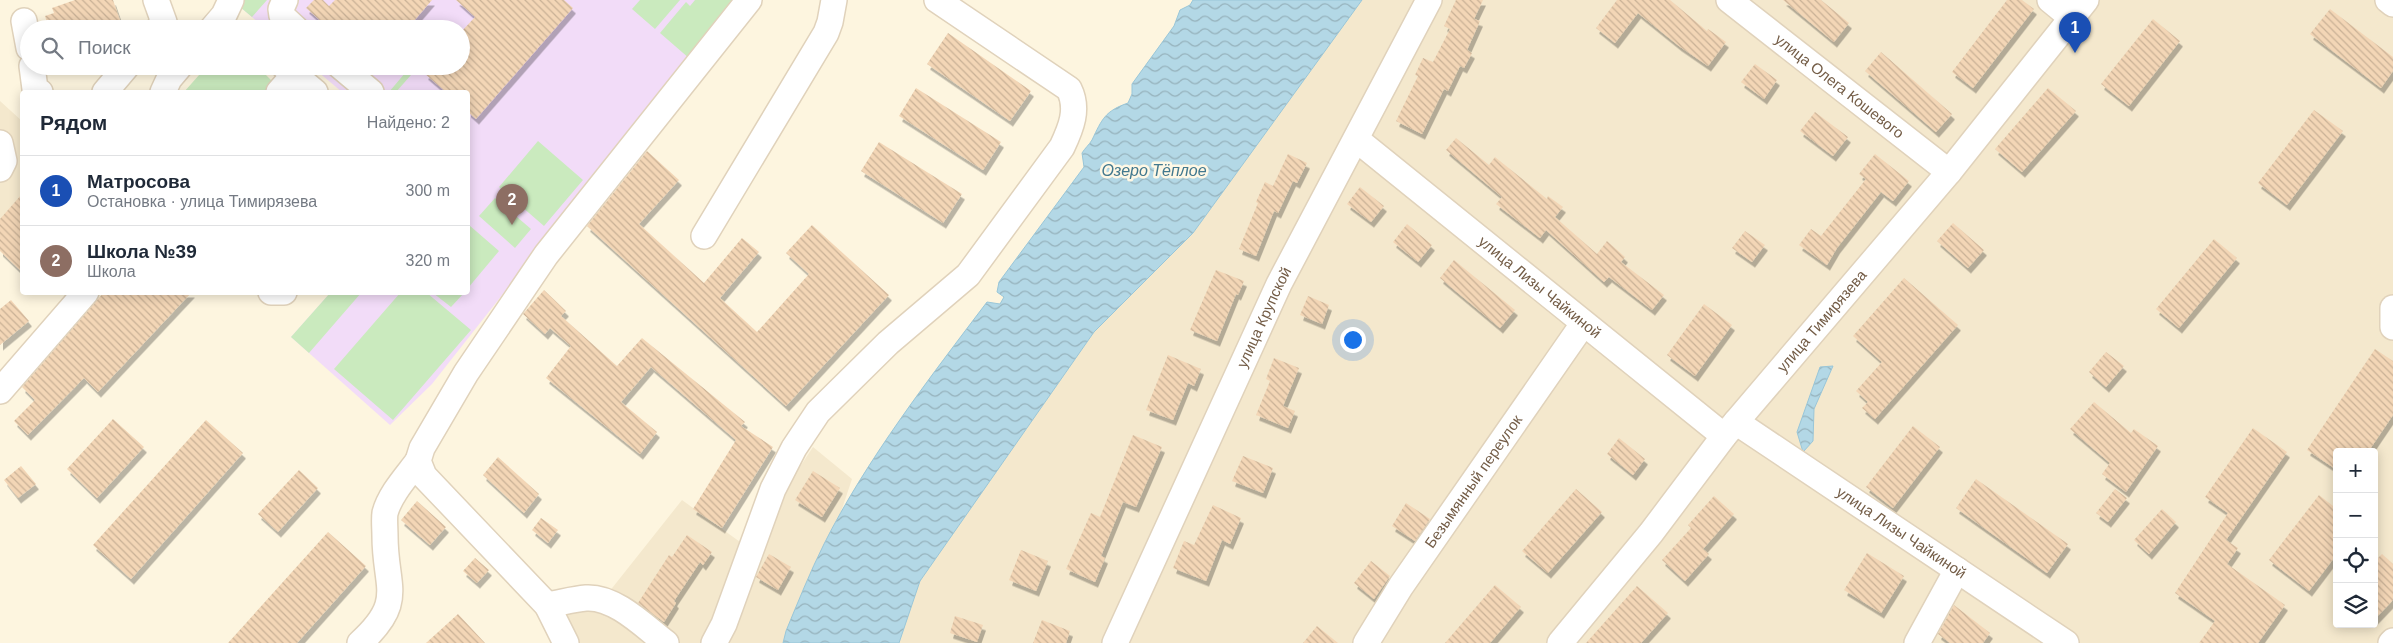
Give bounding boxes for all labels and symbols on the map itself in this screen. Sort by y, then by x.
pin: 1 [2059,12,2091,53]
street label: улица Олега Кошевого [1772,30,1907,141]
water label: Озеро Тёплое [1101,162,1207,179]
pin: 2 [496,184,528,225]
street label: улица Лизы Чайкиной [1475,232,1605,341]
street label: улица Крупской [1233,264,1294,370]
street label: улица Тимирязева [1773,266,1870,375]
your location [1340,327,1366,353]
street label: Безымянный переулок [1421,411,1525,551]
street label: улица Лизы Чайкиной [1834,483,1970,582]

